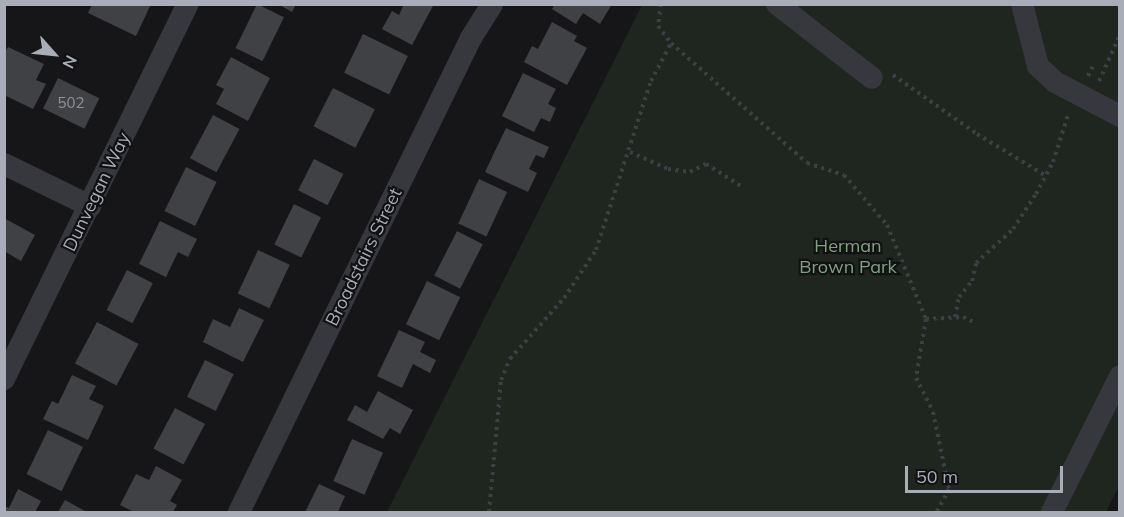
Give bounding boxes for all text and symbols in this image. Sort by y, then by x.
north arrow [24,24,84,84]
text: N [58,52,82,72]
house number: 502 [58,94,84,112]
street label: Dunvegan Way [59,129,135,255]
street label: Broadstairs Street [321,185,407,329]
park label: Herman Brown Park [799,236,897,278]
scale bar [908,454,1066,492]
text: 50 m [916,465,958,488]

